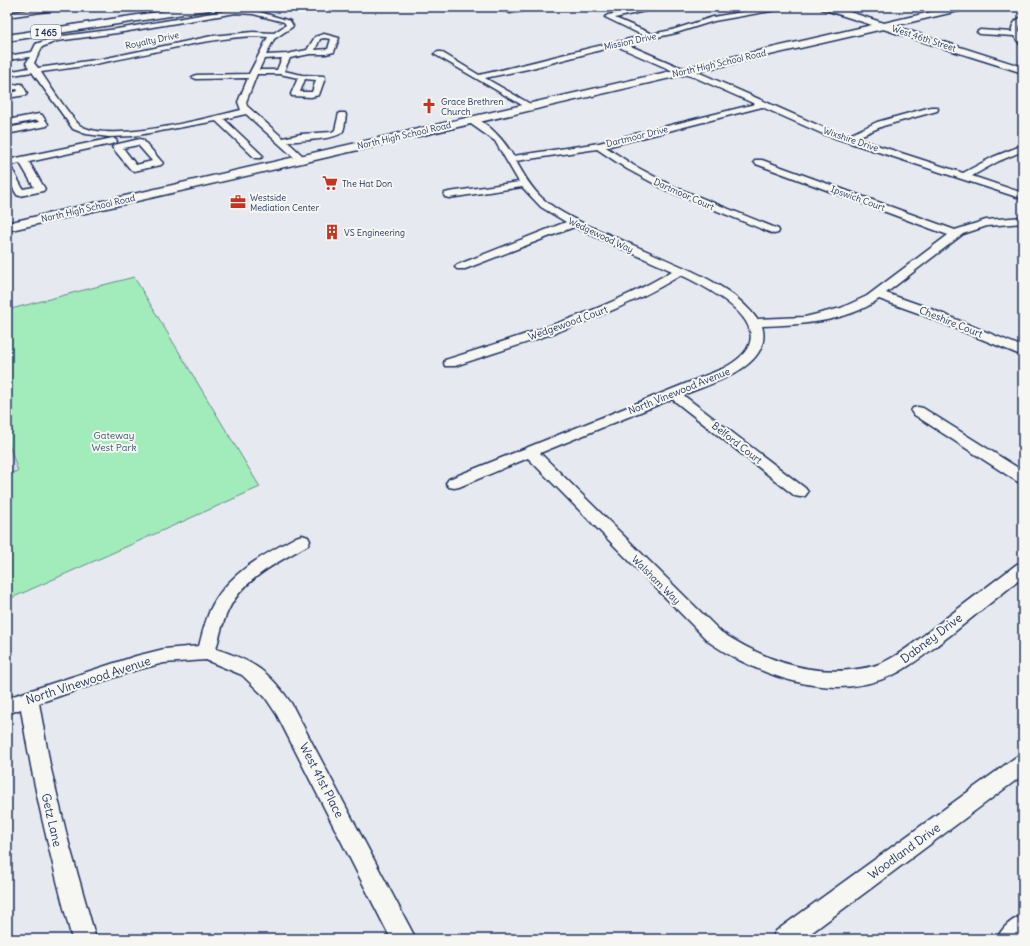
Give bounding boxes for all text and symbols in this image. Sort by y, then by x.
street label: West 46th Street [891,22,957,54]
road number: I 465 [31,25,61,39]
street label: Royalty Drive [124,29,180,51]
street label: Mission Drive [603,30,657,52]
street label: North High School Road [671,47,767,79]
place label: Grace Brethren Church [441,96,503,117]
church icon: Grace Brethren Church [420,97,438,115]
street label: North High School Road [356,119,452,151]
street label: Dartmoor Drive [605,123,669,149]
street label: Wixshire Drive [822,124,880,154]
supermarket icon: The Hat Don [321,174,339,192]
street label: Dartmoor Court [652,176,716,212]
place label: The Hat Don [342,178,392,189]
street label: Ipswich Court [829,183,887,213]
street label: North High School Road [40,192,136,224]
place label: Westside Mediation Center [250,192,319,213]
office icon: Westside Mediation Center [229,193,247,211]
street label: Wedgewood Way [567,215,635,255]
building icon: VS Engineering [323,223,341,241]
place label: VS Engineering [344,227,405,238]
street label: Wedgewood Court [526,302,610,343]
street label: Cheshire Court [917,303,985,341]
street label: North Vinewood Avenue [626,365,732,417]
street label: Belford Court [709,419,765,467]
park label: Gateway West Park [91,429,137,454]
street label: Walsham Way [629,553,683,607]
street label: Dabney Drive [897,610,965,666]
street label: North Vinewood Avenue [24,653,152,707]
street label: West 41st Place [297,740,347,820]
street label: Getz Lane [39,792,65,848]
street label: Woodland Drive [865,820,943,882]

